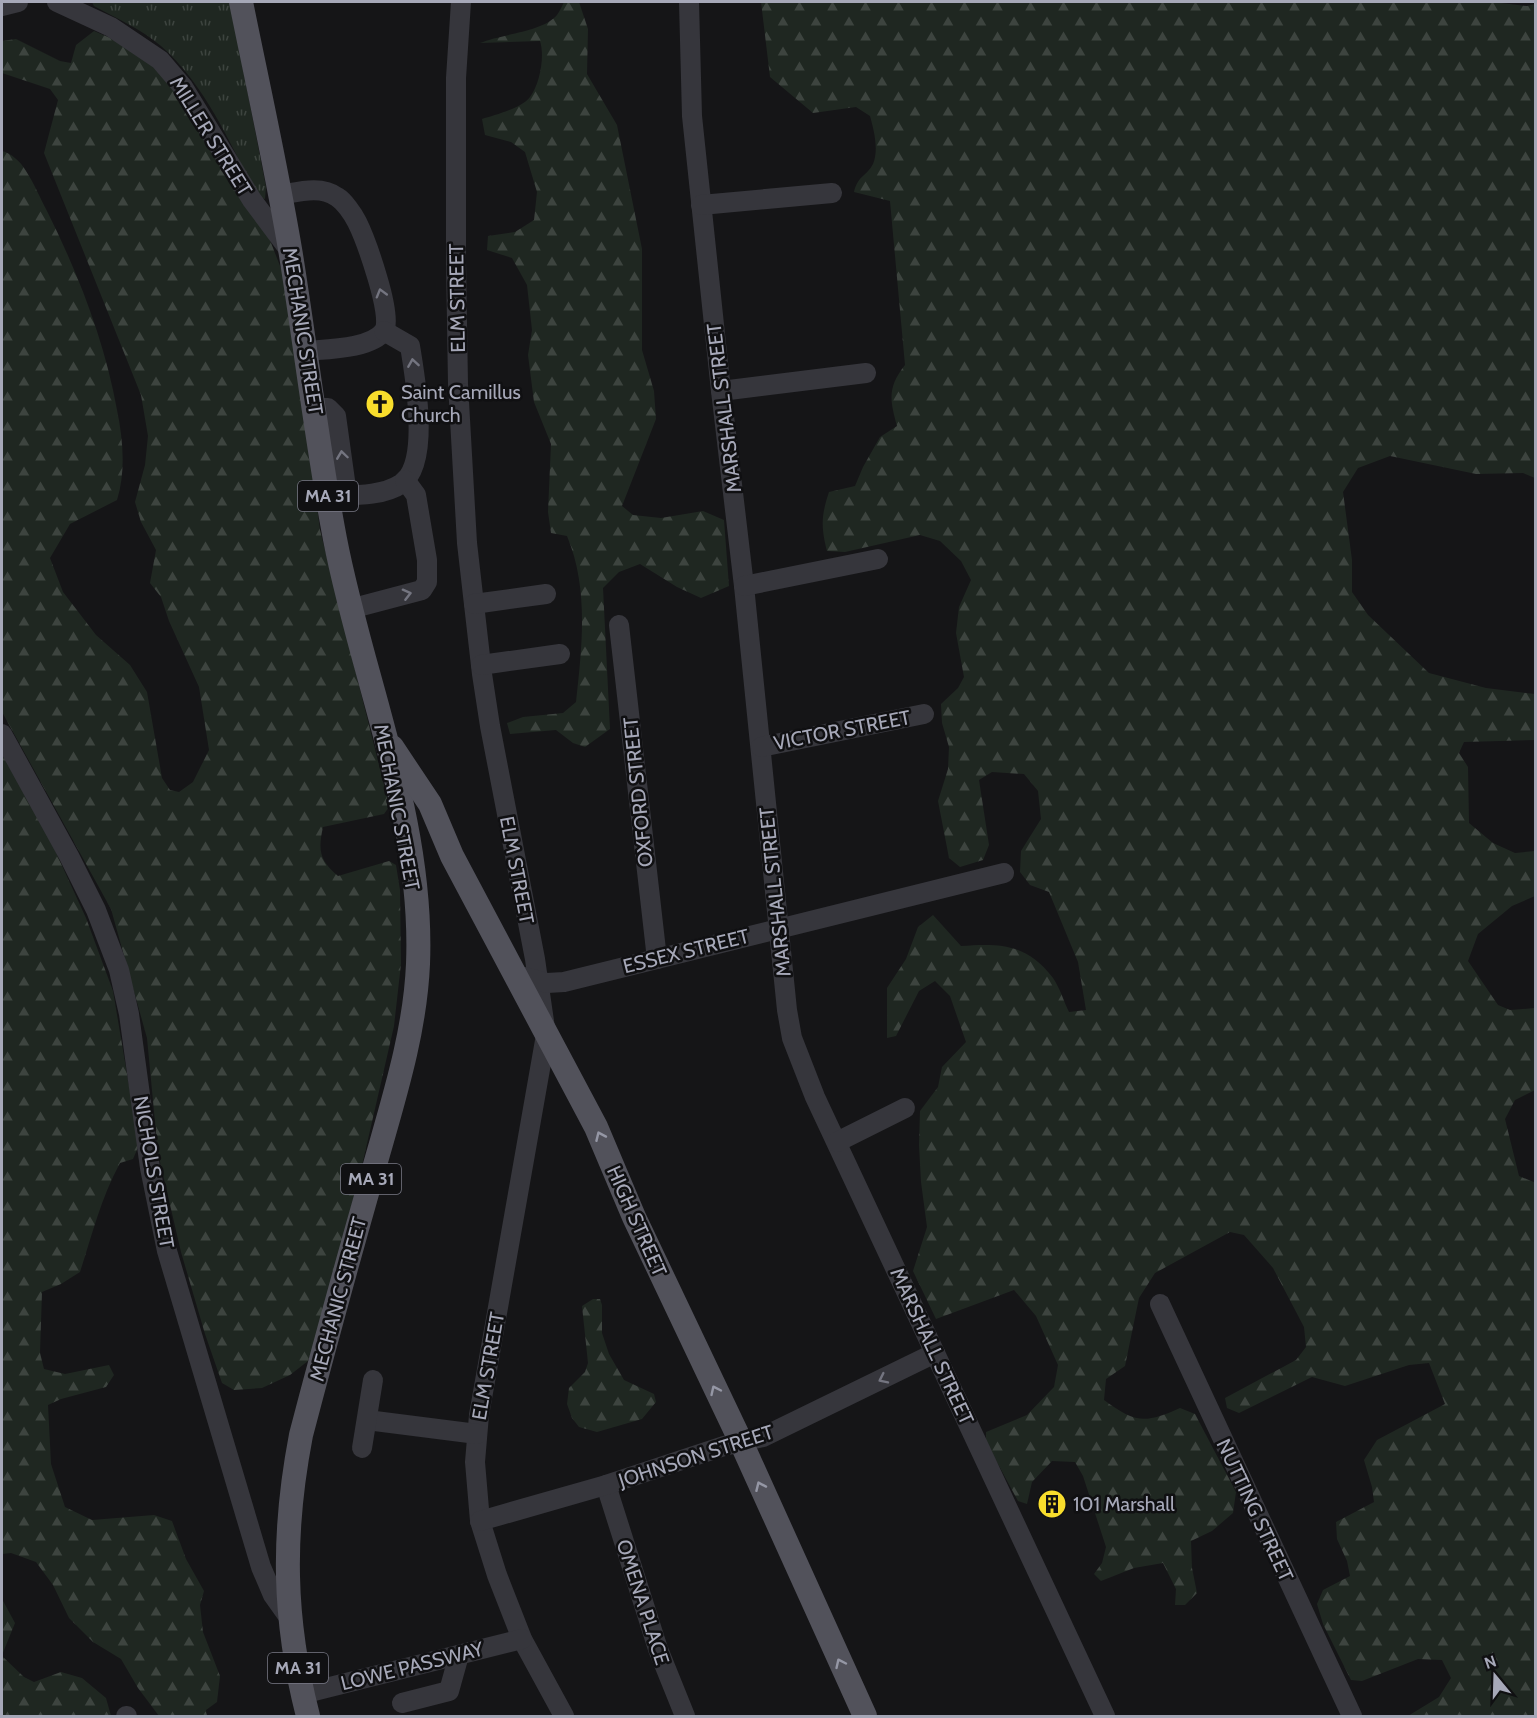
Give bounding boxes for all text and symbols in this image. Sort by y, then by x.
street label: MILLER STREET [165,72,257,200]
street label: ELM STREET [444,243,470,353]
street label: MECHANIC STREET [278,246,328,417]
one-way arrow [376,288,388,299]
street label: MARSHALL STREET [702,322,746,494]
one-way arrow [407,358,420,368]
place label: Saint Camillus Church [401,380,521,427]
church icon: Saint Camillus Church [364,388,396,420]
one-way arrow [336,451,348,460]
road number: MA 31 [298,481,358,511]
one-way arrow [402,589,412,602]
street label: VICTOR STREET [771,705,913,755]
street label: OXFORD STREET [618,715,658,868]
street label: MECHANIC STREET [369,722,425,893]
street label: MARSHALL STREET [754,806,796,978]
street label: ELM STREET [495,814,539,926]
street label: ESSEX STREET [620,924,752,978]
street label: NICHOLS STREET [129,1094,179,1250]
one-way arrow [595,1131,607,1142]
street label: HIGH STREET [602,1162,672,1280]
road number: MA 31 [341,1164,401,1194]
street label: MECHANIC STREET [305,1214,372,1384]
street label: MARSHALL STREET [885,1264,979,1429]
street label: ELM STREET [467,1310,509,1422]
one-way arrow [878,1371,889,1383]
one-way arrow [710,1385,722,1396]
street label: JOHNSON STREET [614,1420,777,1493]
street label: NUTTING STREET [1212,1435,1299,1585]
one-way arrow [755,1481,767,1492]
building icon: 101 Marshall [1036,1488,1068,1520]
place label: 101 Marshall [1073,1492,1175,1516]
street label: OMENA PLACE [611,1536,675,1668]
street label: LOWE PASSWAY [338,1637,486,1695]
north arrow [1465,1646,1525,1706]
text: N [1482,1651,1499,1673]
road number: MA 31 [268,1653,328,1683]
one-way arrow [836,1659,848,1670]

